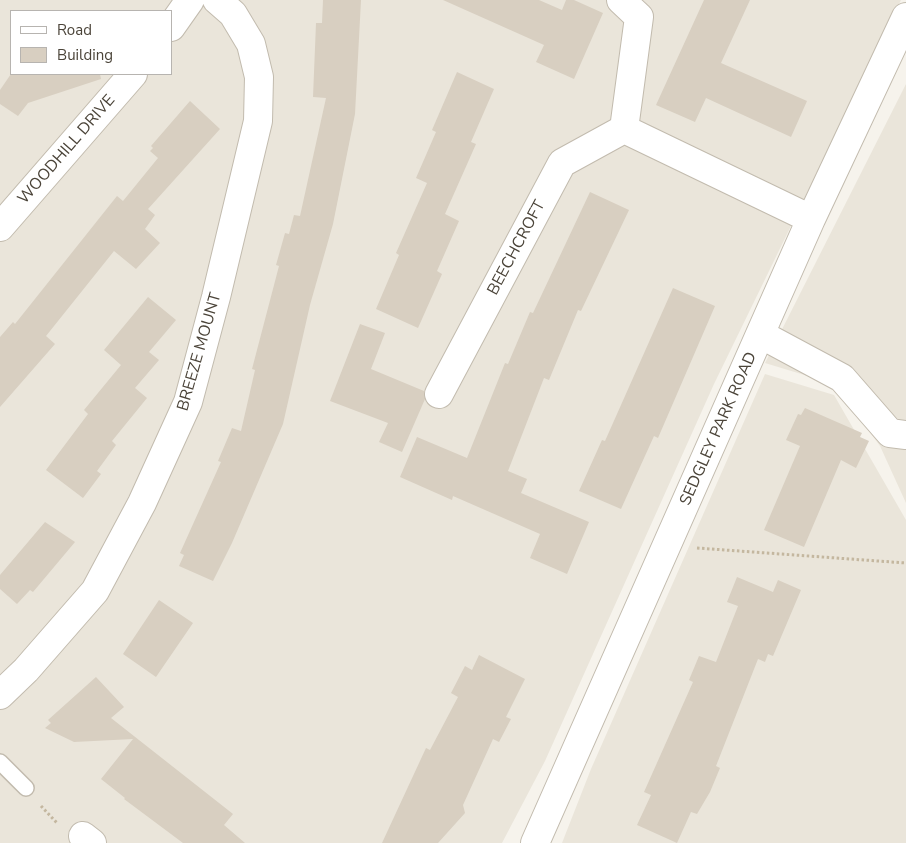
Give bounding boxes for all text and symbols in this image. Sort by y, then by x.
legend [10,10,172,75]
text: Road [57,20,92,40]
text: Building [57,45,113,65]
street label: WOODHILL DRIVE [14,91,120,209]
street label: BEECHCROFT [484,197,550,299]
street label: BREEZE MOUNT [174,291,226,413]
street label: SEDGLEY PARK ROAD [676,349,762,509]

